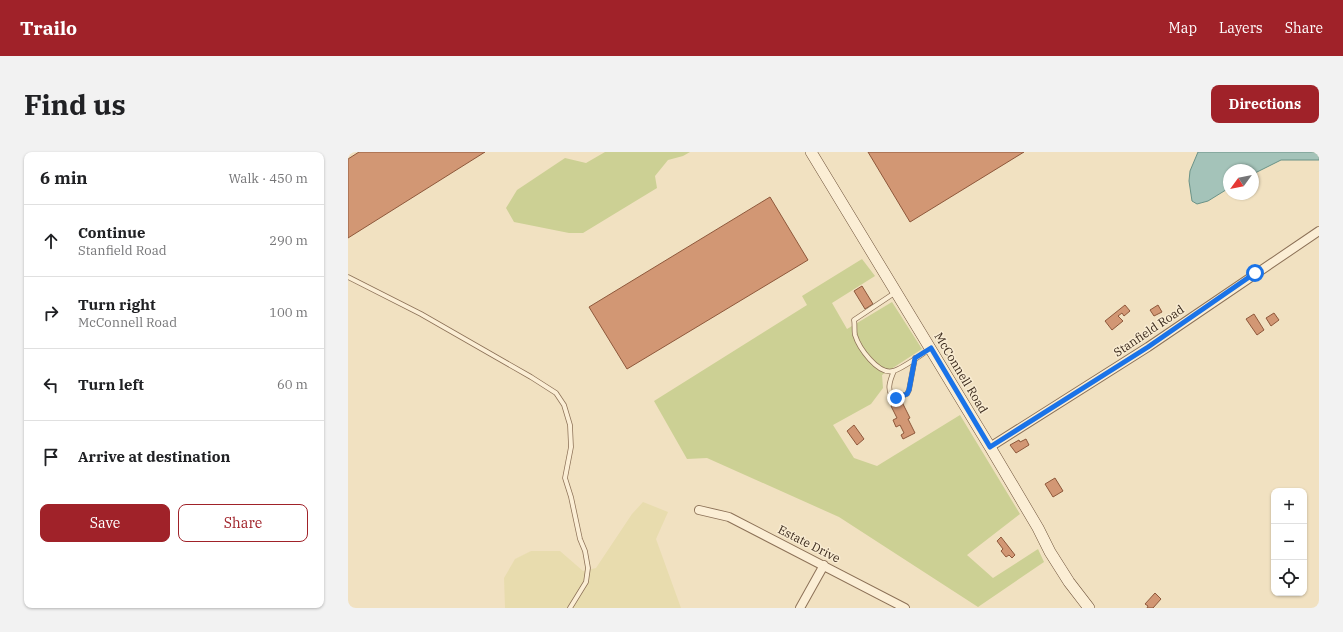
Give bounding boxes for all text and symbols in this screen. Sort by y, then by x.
text: Trailo [20,16,77,40]
text: Map [1169,19,1197,37]
text: Layers [1219,19,1263,37]
text: Share [1285,19,1323,37]
button: Directions [1211,85,1319,123]
text: Find us [24,86,126,123]
north arrow [1223,164,1259,200]
text: 6 min [40,167,88,189]
text: Walk · 450 m [229,170,308,187]
text: Continue [78,223,145,242]
icon: ahead [40,230,62,252]
text: 290 m [269,232,308,249]
text: Stanfield Road [78,242,167,259]
route start [1246,264,1264,282]
text: Turn right [78,295,156,314]
street label: Stanfield Road [1111,301,1187,360]
icon: right [40,302,62,324]
text: 100 m [269,304,308,321]
text: McConnell Road [78,314,177,331]
street label: McConnell Road [931,330,991,416]
icon: left [40,374,62,396]
text: Turn left [78,375,144,394]
text: 60 m [277,376,308,393]
route end [887,389,905,407]
icon: arrive [40,446,62,468]
text: Arrive at destination [78,447,230,466]
map controls [1271,488,1307,596]
button: + [1271,488,1307,524]
button: Save [40,504,170,542]
button: Share [178,504,308,542]
street label: Estate Drive [776,521,843,566]
button: − [1271,524,1307,560]
button: locate [1271,560,1307,596]

